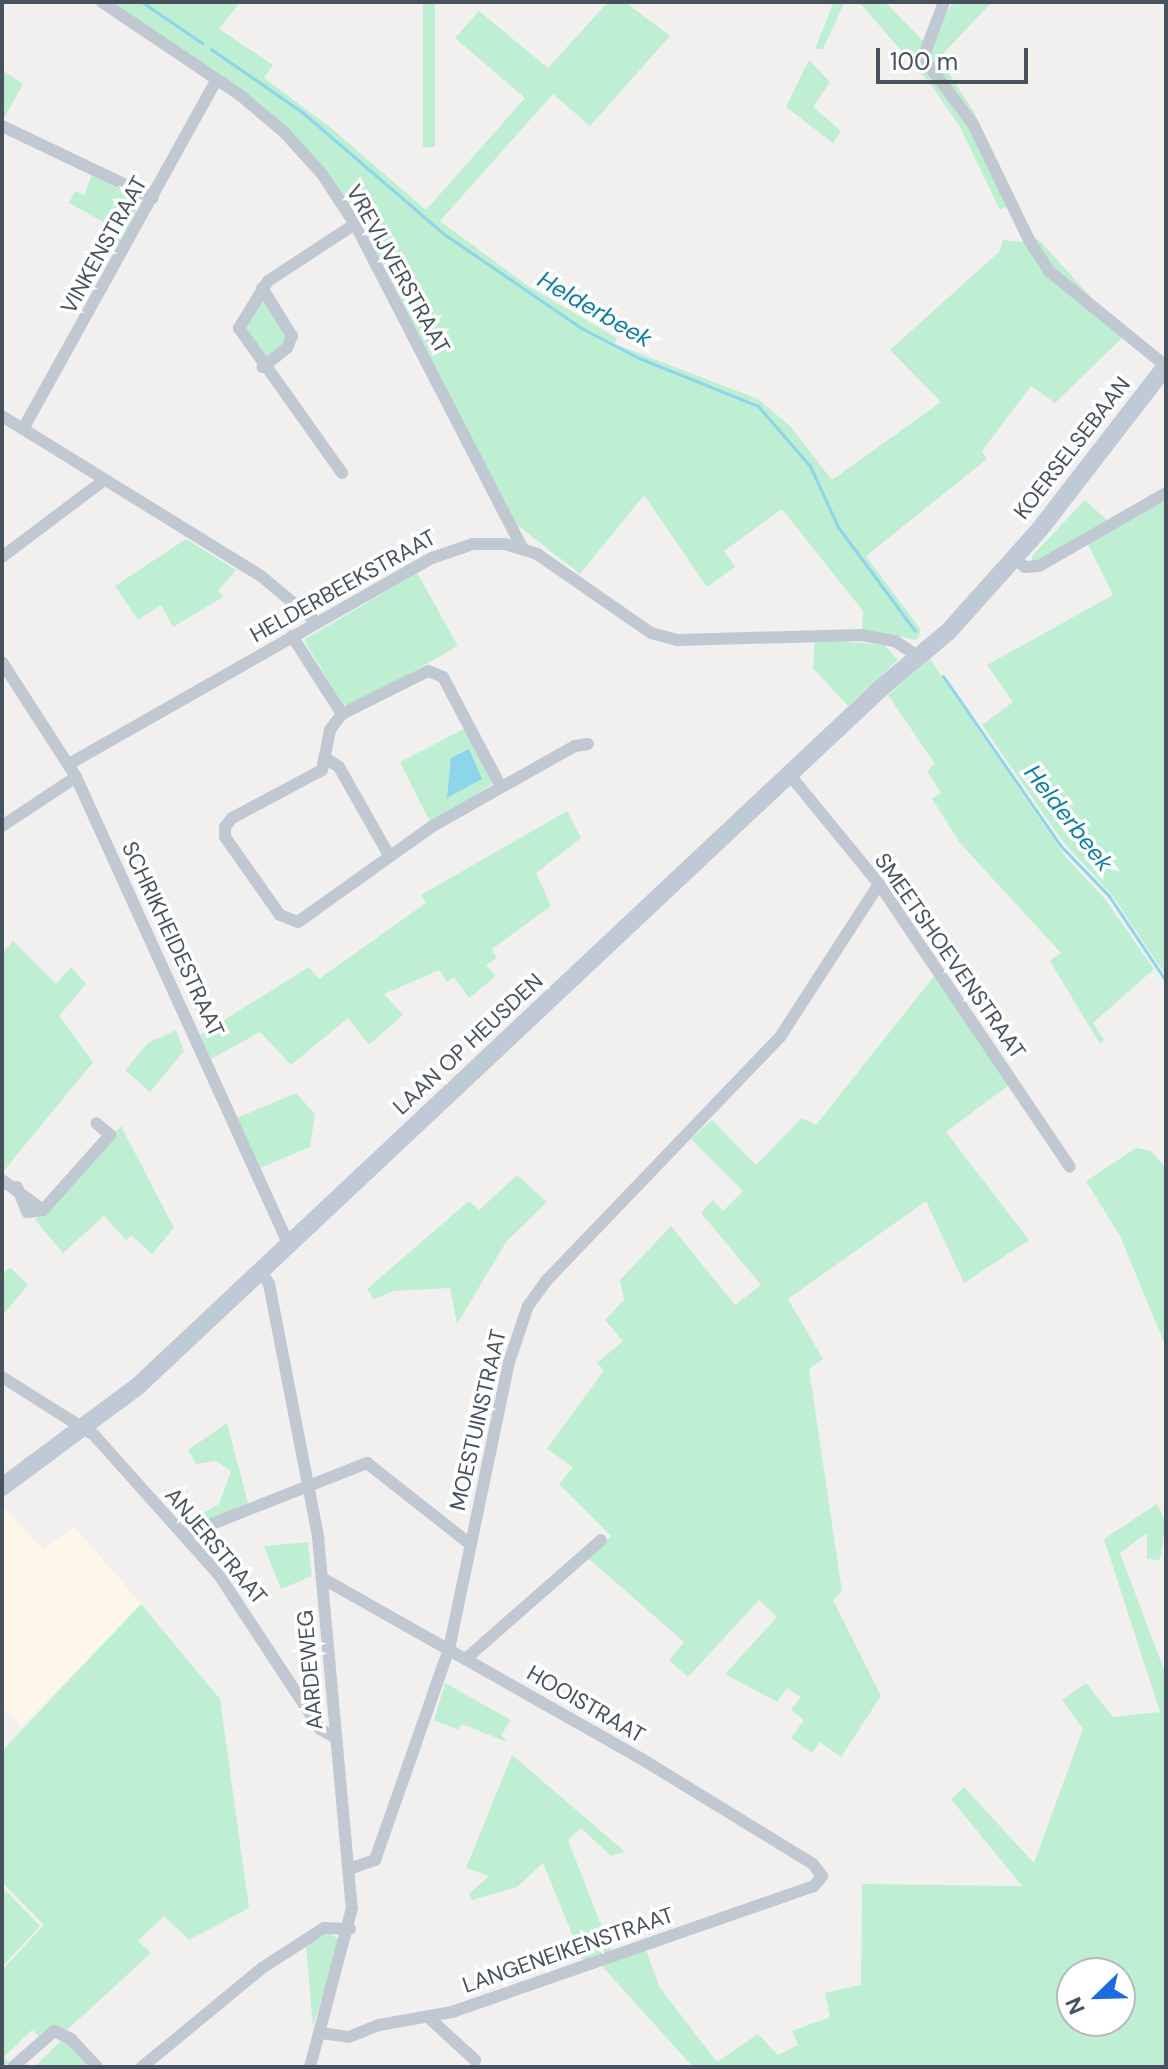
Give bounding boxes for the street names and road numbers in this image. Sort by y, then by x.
street label: VINKENSTRAAT [55,172,153,318]
street label: VREVIJVERSTRAAT [341,180,455,358]
street label: KOERSELSEBAAN [1008,372,1136,524]
street label: HELDERBEEKSTRAAT [246,524,440,648]
street label: SCHRIKHEIDESTRAAT [116,837,230,1041]
street label: SMEETSHOEVENSTRAAT [869,848,1031,1064]
street label: LAAN OP HEUSDEN [388,968,548,1120]
street label: MOESTUINSTRAAT [444,1327,512,1513]
street label: ANJERSTRAAT [160,1482,272,1610]
street label: AARDEWEG [292,1609,328,1731]
street label: HOOISTRAAT [522,1660,650,1748]
street label: LANGENEIKENSTRAAT [459,1901,677,1999]

